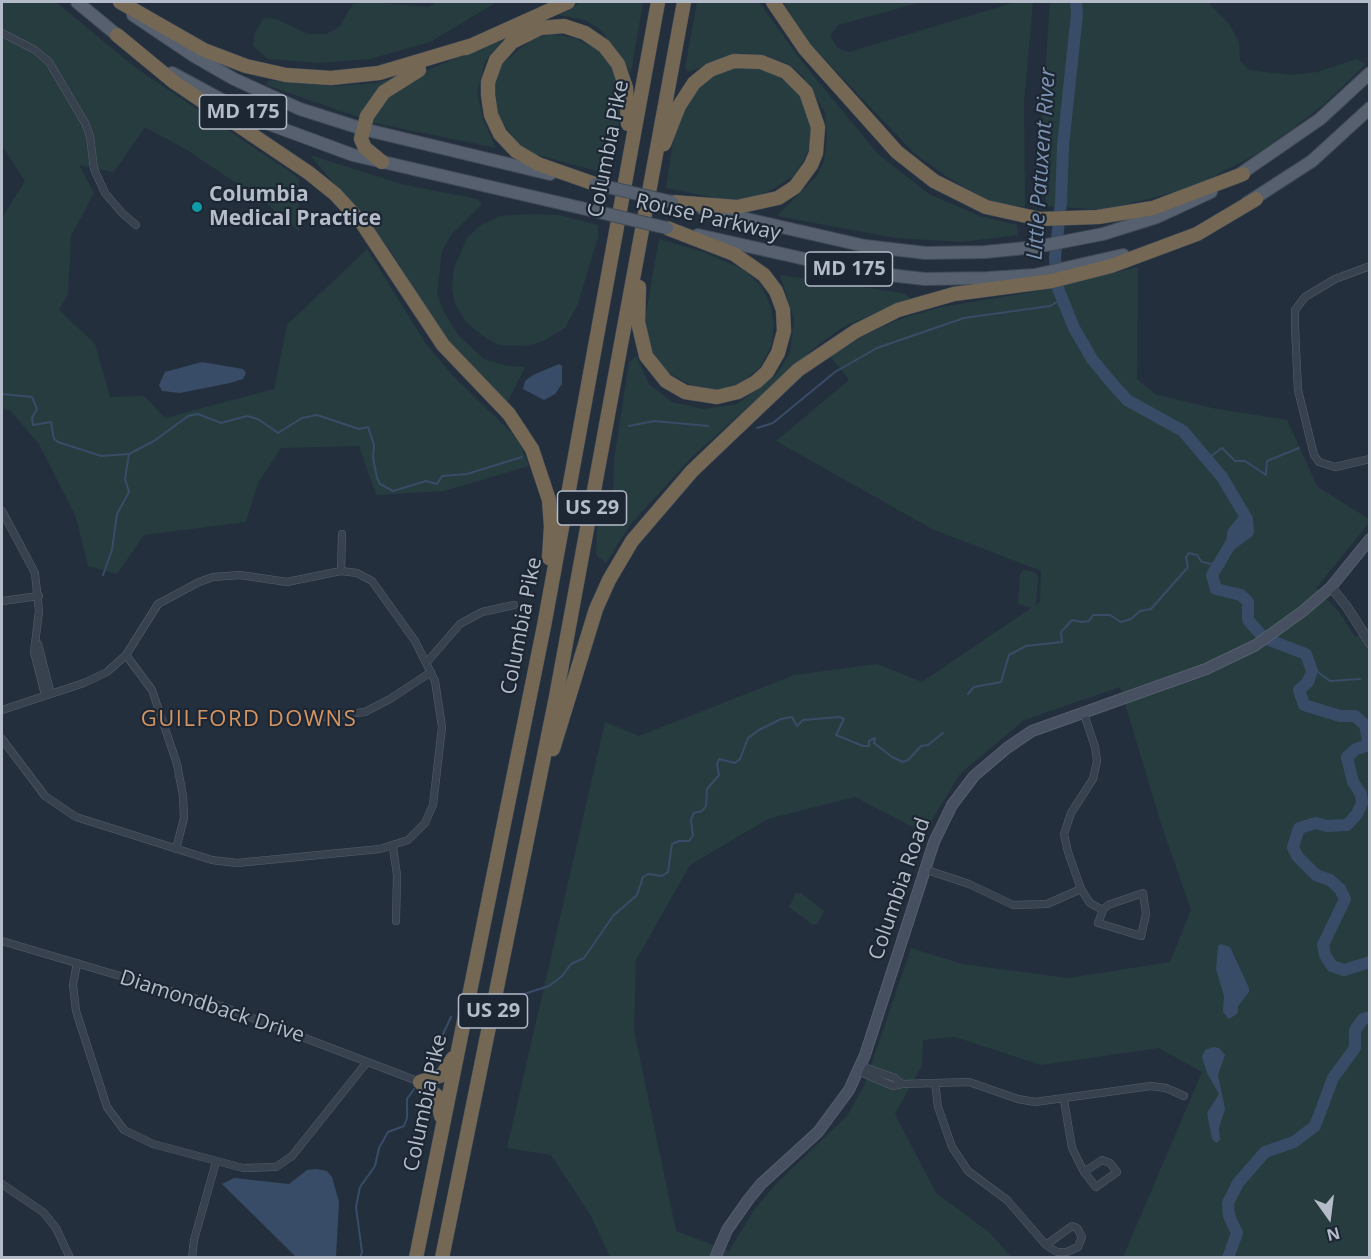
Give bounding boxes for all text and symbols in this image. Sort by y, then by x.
water label: Little Patuxent River [1022,67,1062,261]
street label: Columbia Pike [583,78,635,220]
road number: MD 175 [200,95,286,129]
place label: Columbia Medical Practice [209,182,381,232]
street label: Rouse Parkway [633,189,783,247]
marker: Columbia Medical Practice [190,200,204,214]
road number: MD 175 [806,252,892,286]
road number: US 29 [558,491,626,525]
street label: Columbia Pike [496,555,548,697]
district label: GUILFORD DOWNS [141,707,357,733]
street label: Columbia Road [864,815,936,963]
street label: Diamondback Drive [117,965,307,1049]
road number: US 29 [458,994,528,1028]
street label: Columbia Pike [399,1032,453,1174]
north arrow [1299,1187,1359,1247]
text: N [1324,1222,1342,1247]

